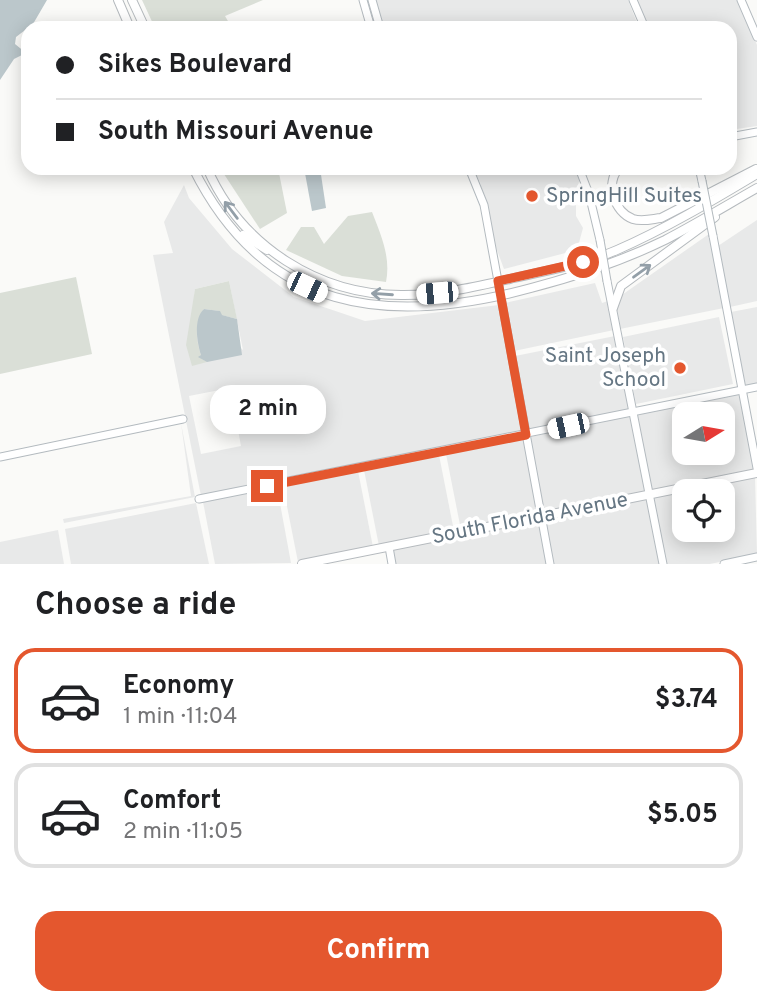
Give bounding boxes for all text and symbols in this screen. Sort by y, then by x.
text: Sikes Boulevard [98,49,292,82]
text: South Missouri Avenue [98,116,374,149]
place label: SpringHill Suites [546,183,702,210]
marker: SpringHill Suites [524,188,540,204]
one-way arrow [223,201,238,220]
route start [567,246,599,278]
one-way arrow [632,264,651,278]
car [284,269,331,305]
car [416,281,459,305]
one-way arrow [371,287,394,300]
place label: Saint Joseph School [545,343,666,394]
marker: Saint Joseph School [672,360,688,376]
callout: 2 min [209,384,325,434]
text: 2 min [238,395,298,424]
north arrow [672,402,735,466]
map controls [672,402,735,542]
car [546,411,591,441]
route end [251,470,283,502]
button: locate [672,479,735,542]
street label: South Florida Avenue [430,487,630,551]
text: Choose a ride [35,586,236,626]
icon: car [39,669,102,732]
text: Economy [123,670,234,703]
text: $3.74 [655,684,718,717]
text: 1 min · 11:04 [123,703,237,732]
icon: car [39,784,102,847]
text: Comfort [123,785,221,818]
text: $5.05 [647,799,718,832]
text: 2 min · 11:05 [123,818,243,847]
button: Confirm [35,911,722,991]

